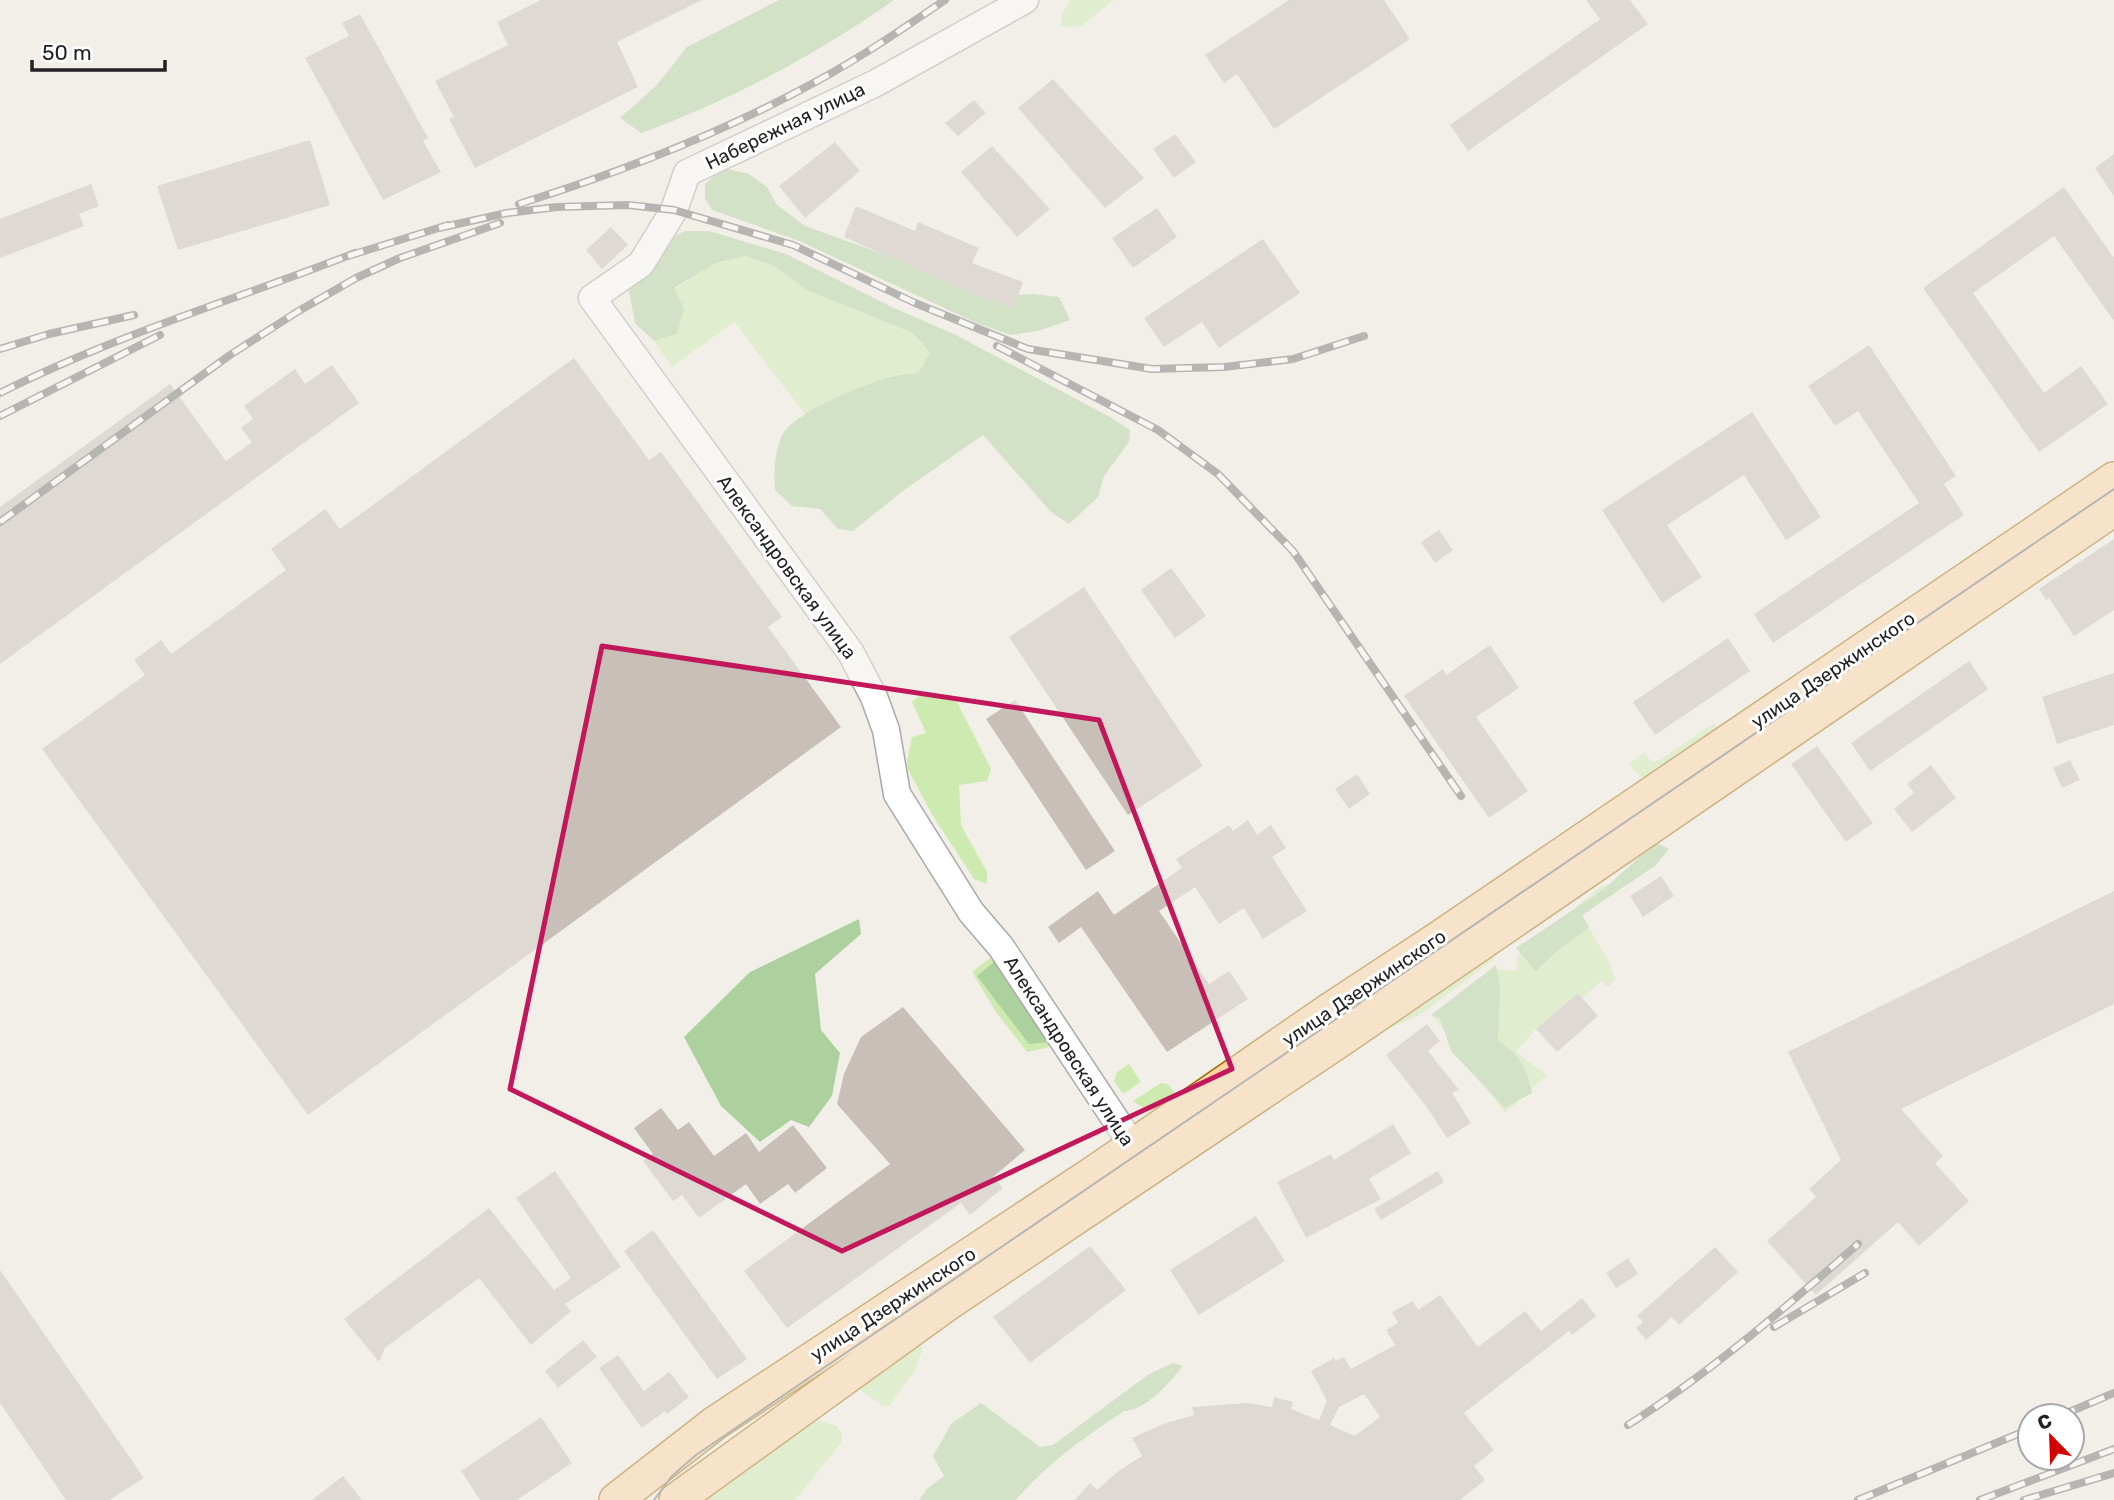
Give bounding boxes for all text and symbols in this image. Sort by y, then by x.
scale bar [32,28,164,72]
text: 50 m [42,40,92,65]
street label: Набережная улица [701,77,869,175]
street label: Александровская улица [713,471,861,663]
street label: улица Дзержинского [1747,607,1919,733]
street label: улица Дзержинского [1278,925,1450,1051]
street label: Александровская улица [999,952,1139,1150]
street label: улица Дзержинского [806,1242,980,1366]
north arrow [2016,1402,2086,1472]
text: С [2034,1409,2055,1435]

